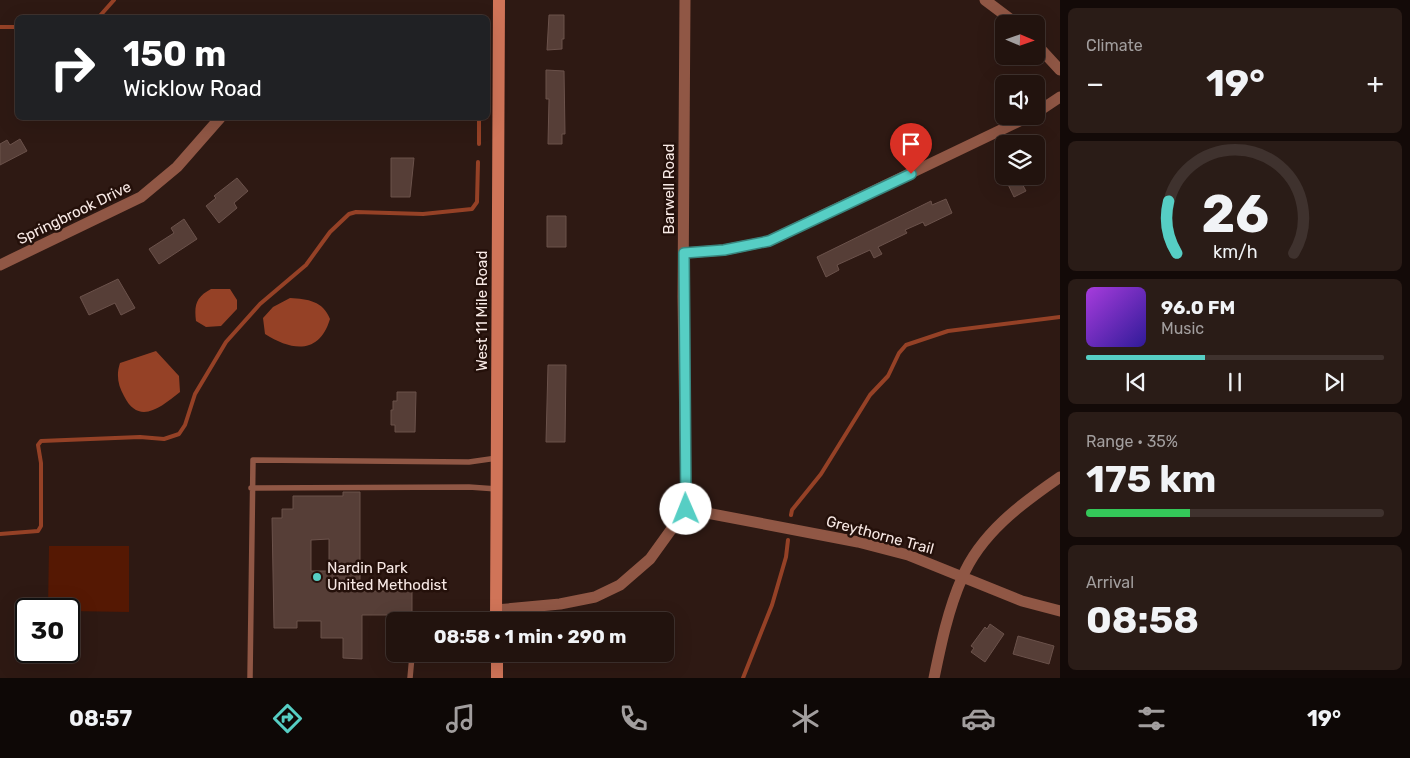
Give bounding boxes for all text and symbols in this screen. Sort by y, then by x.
north arrow [995,15,1045,65]
map controls [995,15,1045,185]
text: 150 m [123,33,226,75]
icon: right [40,35,105,100]
text: Climate [1086,36,1143,55]
text: 19° [1206,60,1265,106]
text: − [1086,67,1104,100]
text: + [1367,67,1384,100]
text: Wicklow Road [123,75,262,102]
button: sound [995,75,1045,125]
pin [890,123,932,174]
icon: arrive [897,130,925,158]
button: layers [995,135,1045,185]
street label: Barwell Road [660,144,678,234]
street label: Springbrook Drive [14,178,134,248]
text: 26 [1201,183,1269,245]
text: km/h [1213,241,1257,262]
street label: West 11 Mile Road [473,251,491,371]
text: 96.0 FM [1161,296,1235,319]
text: Music [1161,319,1204,338]
icon: previous [1122,368,1150,396]
icon: pause [1221,368,1249,396]
icon: next [1320,368,1348,396]
text: Range · 35% [1086,432,1178,451]
text: 175 km [1086,456,1216,502]
position arrow [659,482,711,534]
street label: Greythorne Trail [824,512,936,558]
place label: Nardin Park United Methodist [327,559,447,594]
marker: Nardin Park United Methodist [311,571,323,583]
text: Arrival [1086,573,1134,592]
text: 08:58 [1086,597,1199,643]
speed limit sign: 30 [15,598,80,663]
text: 08:58 · 1 min · 290 m [434,625,626,648]
icon: directions [270,701,305,736]
icon: music [443,701,478,736]
icon: phone [616,701,651,736]
icon: climate [788,701,823,736]
icon: car [961,701,996,736]
icon: filters [1134,701,1169,736]
text: 08:57 [69,705,132,732]
text: 19° [1307,705,1341,732]

